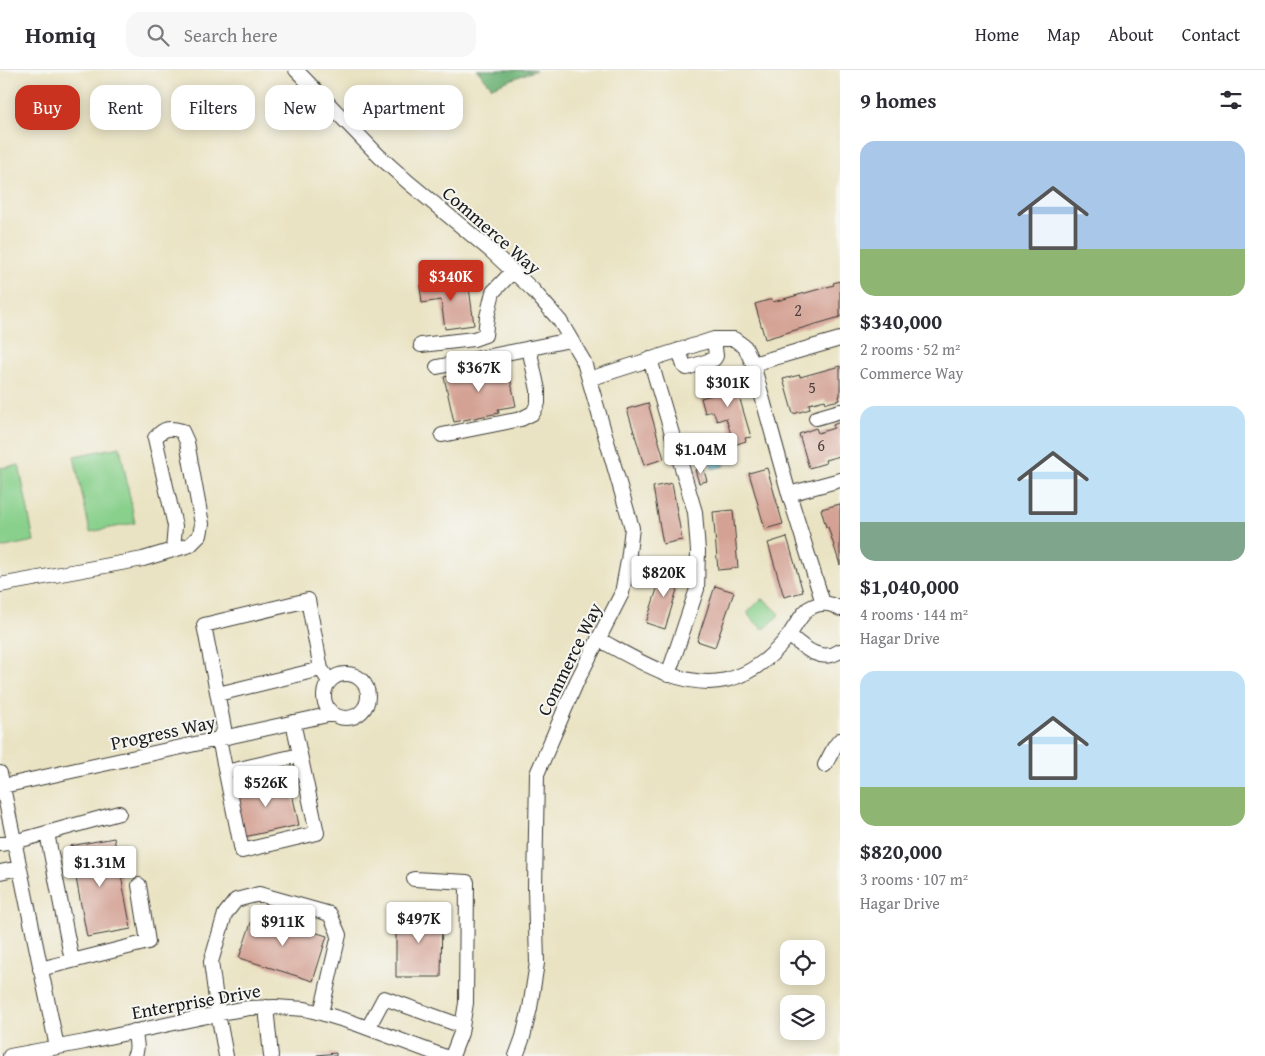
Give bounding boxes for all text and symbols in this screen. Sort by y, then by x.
search box [126,12,476,57]
text: Homiq [25,17,96,52]
icon: search [144,21,172,49]
text: Search here [184,21,278,49]
text: Home [975,21,1019,48]
text: Map [1047,21,1080,48]
text: About [1108,21,1154,48]
text: Contact [1182,21,1240,48]
chip: Buy [15,85,80,130]
chip: Rent [90,85,161,130]
chip: Filters [171,85,255,130]
chip: New [265,85,334,130]
chip: Apartment [344,85,463,130]
text: 9 homes [860,85,936,116]
icon: filters [1217,86,1245,114]
icon: home [1008,173,1098,263]
street label: Commerce Way [436,179,548,281]
pin: $340K [416,260,486,302]
text: $340K [429,264,473,288]
house number: 2 [794,298,802,322]
text: $340,000 [860,306,942,337]
text: 2 rooms · 52 m² [860,337,960,361]
pin: $367K [444,350,514,393]
text: $367K [457,355,501,379]
text: Commerce Way [860,361,964,385]
pin: $301K [693,366,763,408]
text: $301K [706,370,750,394]
house number: 5 [808,375,816,399]
pin: $1.04M [660,432,742,475]
house number: 6 [817,433,825,457]
text: $1.04M [675,437,727,461]
icon: home [1008,438,1098,528]
pin: $820K [629,556,699,598]
text: $820K [642,560,686,584]
text: $1,040,000 [860,571,959,602]
street label: Commerce Way [529,597,609,720]
text: 4 rooms · 144 m² [860,602,968,626]
text: Hagar Drive [860,626,940,650]
icon: home [1008,703,1098,793]
street label: Progress Way [108,707,219,757]
pin: $526K [231,766,301,808]
text: $526K [244,770,288,794]
text: $820,000 [860,836,942,867]
pin: $1.31M [59,846,141,888]
text: $1.31M [74,850,126,874]
text: 3 rooms · 107 m² [860,867,968,891]
text: Hagar Drive [860,891,940,915]
pin: $497K [384,902,454,944]
pin: $911K [248,904,318,947]
text: $497K [397,906,441,930]
text: $911K [261,909,305,933]
map controls [780,940,825,1040]
button: locate [780,940,825,985]
street label: Enterprise Drive [129,976,263,1026]
button: layers [780,995,825,1040]

